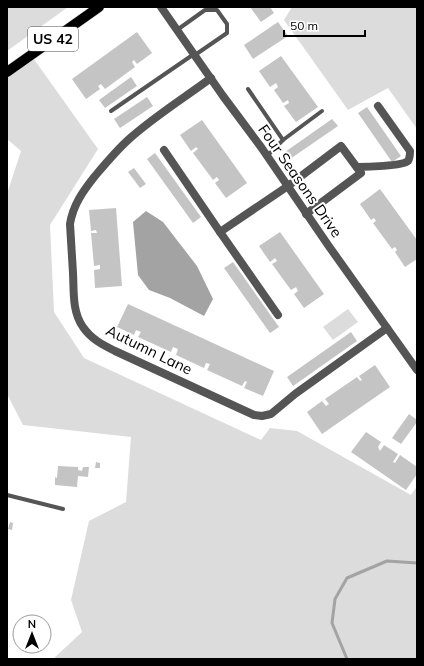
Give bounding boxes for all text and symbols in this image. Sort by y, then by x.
scale bar [284,12,365,38]
text: 50 m [290,18,318,33]
road number: US 42 [28,27,78,51]
street label: Four Seasons Drive [254,121,347,241]
street label: Autumn Lane [103,320,195,379]
north arrow [12,614,52,654]
text: N [28,617,36,631]

